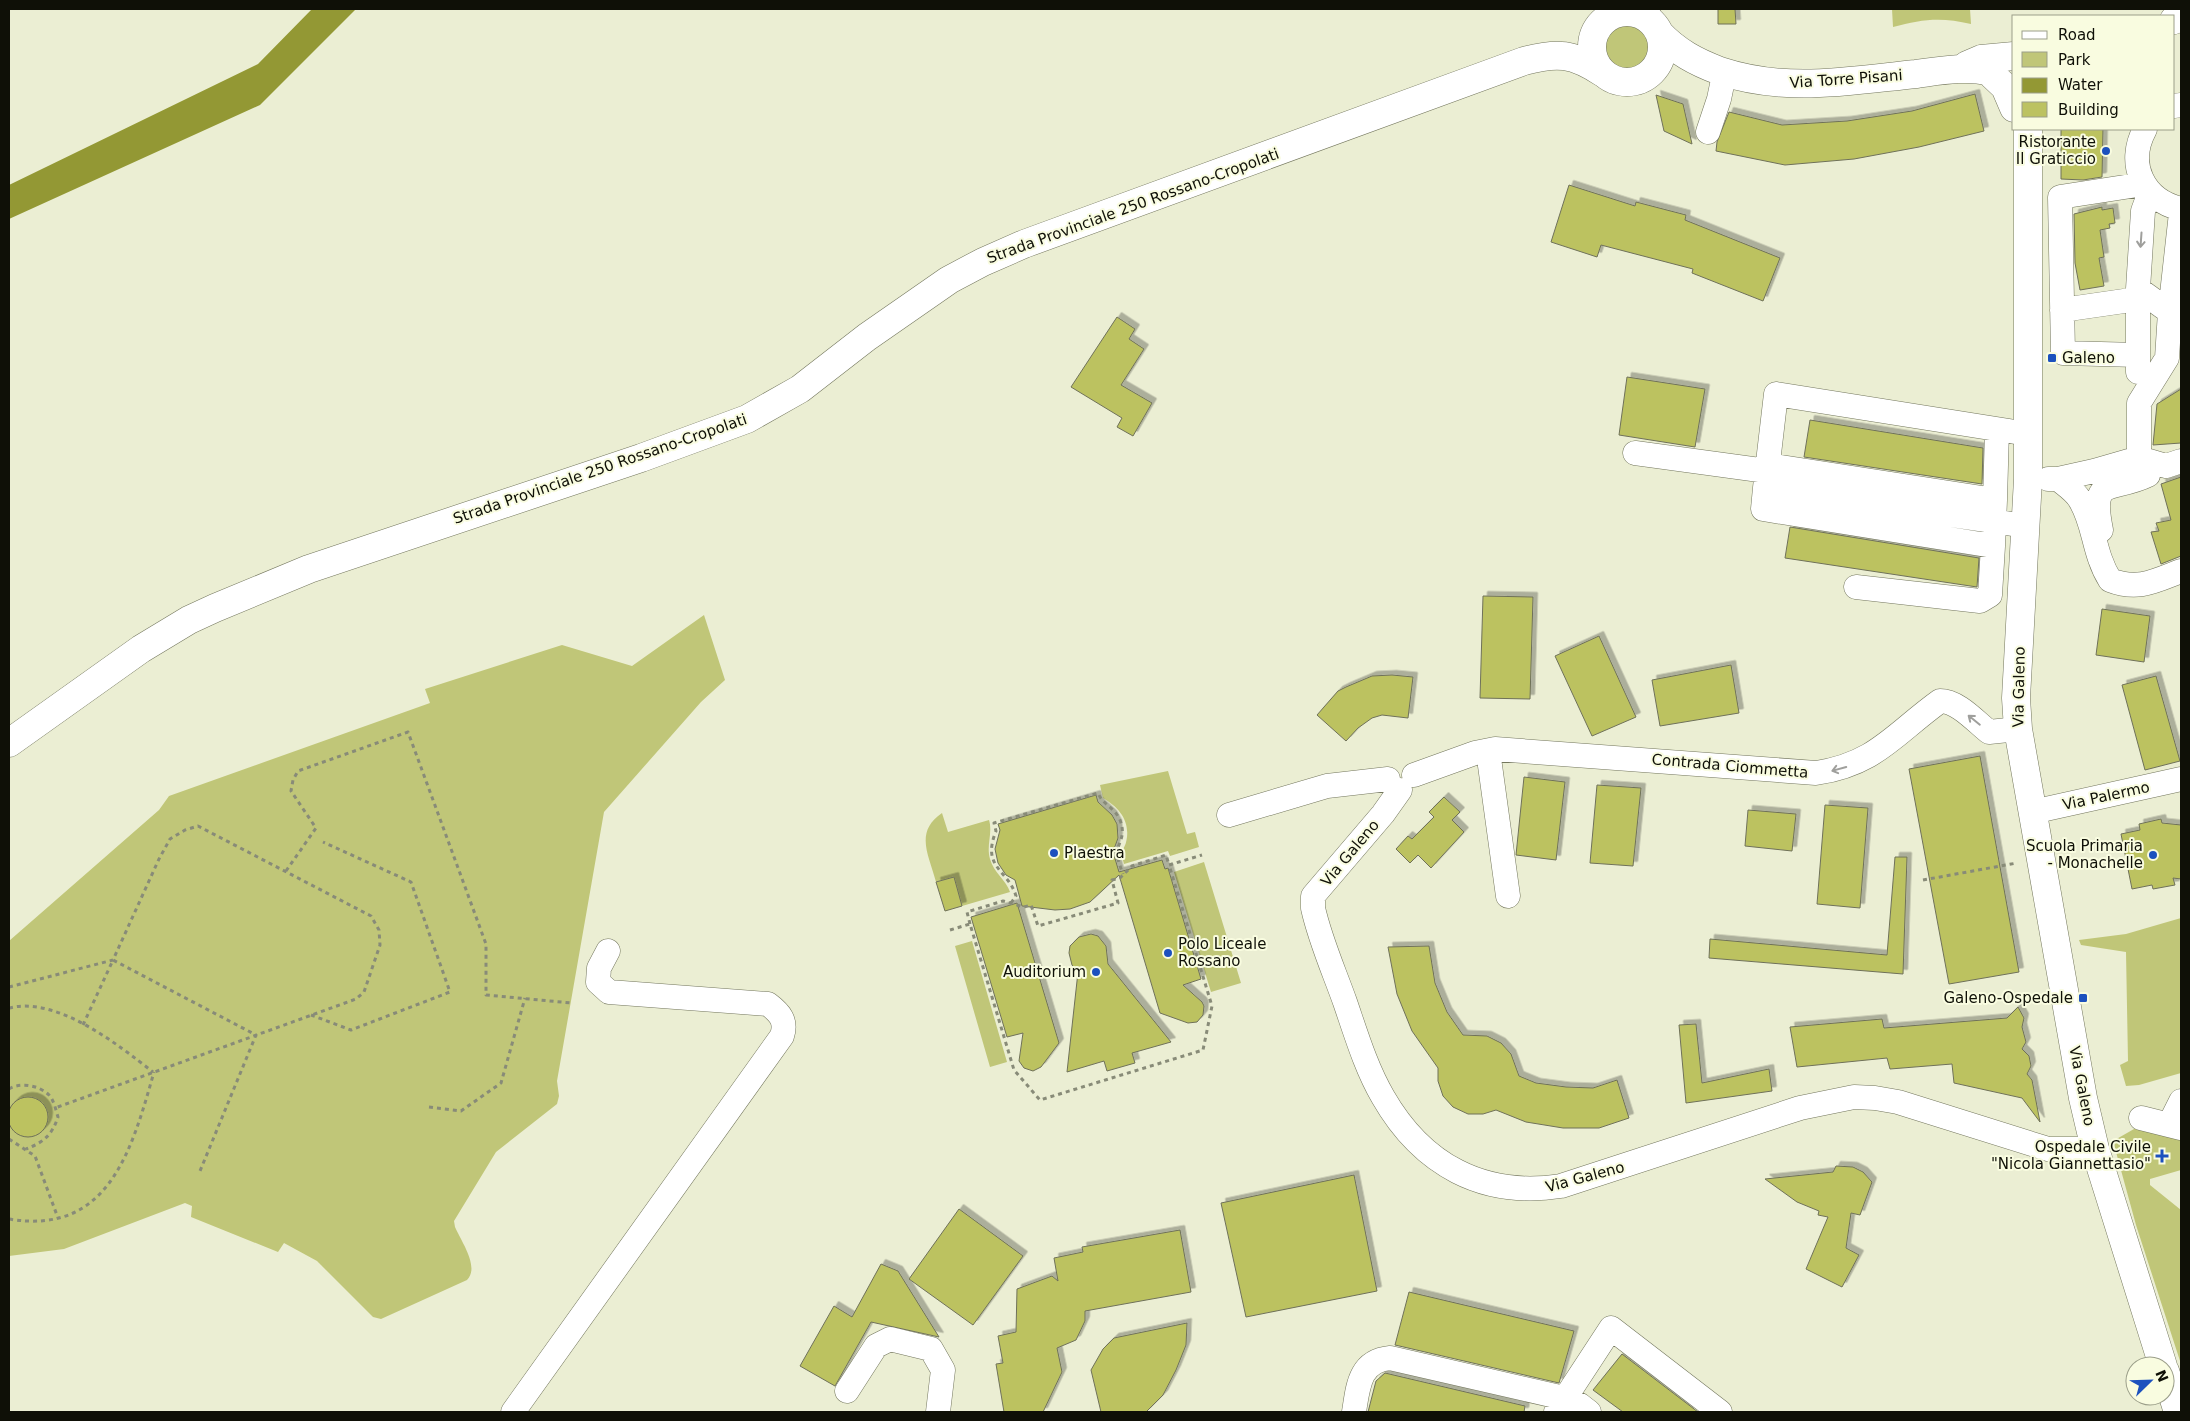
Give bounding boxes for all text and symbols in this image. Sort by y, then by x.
legend [2012,15,2175,130]
text: Road [2058,26,2096,44]
text: Park [2058,51,2091,69]
street label: Via Torre Pisani [1789,66,1903,92]
text: Water [2058,76,2103,94]
text: Building [2058,101,2119,119]
place label: Ristorante Il Graticcio [2016,133,2096,168]
street label: Strada Provinciale 250 Rossano-Cropolati [985,145,1281,267]
marker: Ristorante Il Graticcio [2100,145,2112,157]
one-way arrow [2136,231,2146,247]
place label: Galeno [2062,349,2115,367]
marker: Galeno [2046,352,2058,364]
street label: Strada Provinciale 250 Rossano-Cropolati [451,410,749,528]
street label: Via Galeno [2009,646,2029,728]
one-way arrow [1967,714,1980,725]
street label: Contrada Ciommetta [1651,750,1809,782]
one-way arrow [1831,764,1847,774]
street label: Via Palermo [2061,778,2151,814]
street label: Via Galeno [1317,816,1383,890]
place label: Scuola Primaria - Monachelle [2026,837,2143,872]
place label: Plaestra [1064,844,1125,862]
marker: Plaestra [1048,847,1060,859]
marker: Scuola Primaria - Monachelle [2147,849,2159,861]
place label: Polo Liceale Rossano [1178,935,1266,970]
marker: Polo Liceale Rossano [1162,947,1174,959]
place label: Auditorium [1003,963,1086,981]
marker: Auditorium [1090,966,1102,978]
place label: Galeno-Ospedale [1944,989,2073,1007]
marker: Galeno-Ospedale [2077,992,2089,1004]
street label: Via Galeno [2065,1045,2099,1127]
place label: Ospedale Civile "Nicola Giannettasio" [1991,1138,2151,1173]
marker: Ospedale Civile "Nicola Giannettasio" [2155,1149,2169,1163]
street label: Via Galeno [1544,1158,1626,1196]
north arrow [2125,1356,2175,1406]
text: N [2152,1367,2172,1384]

